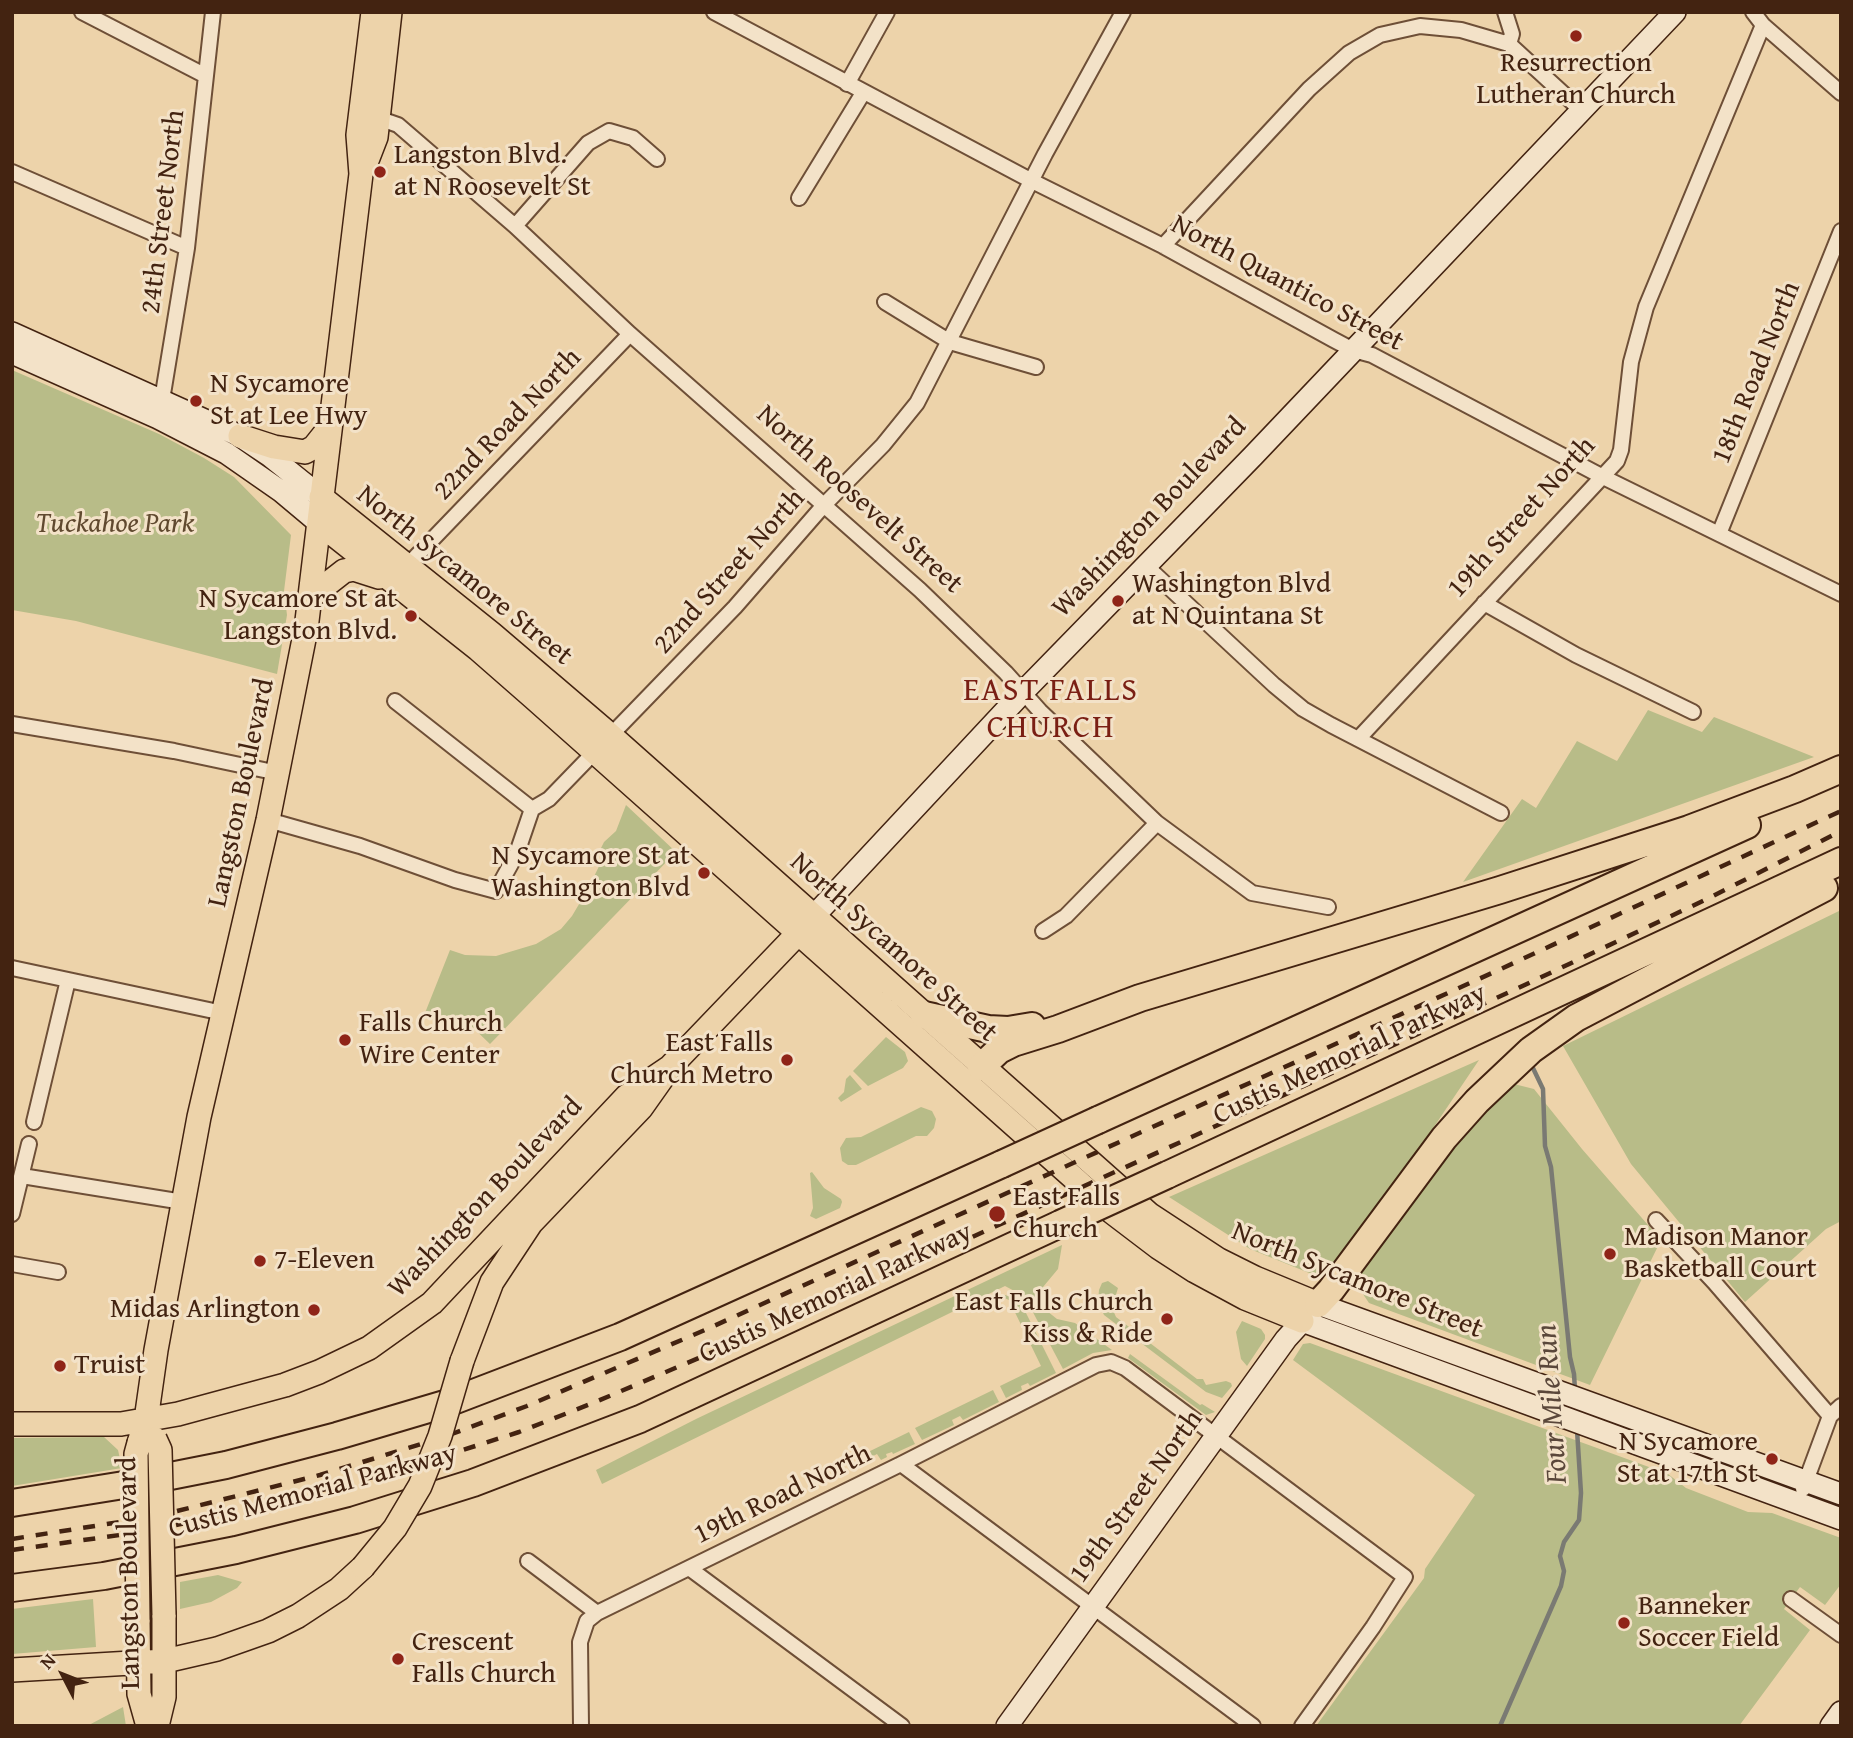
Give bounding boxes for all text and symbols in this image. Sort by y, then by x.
marker: Resurrection Lutheran Church [1568,28,1584,44]
place label: Resurrection Lutheran Church [1477,47,1675,113]
street label: 24th Street North [135,108,193,316]
place label: Langston Blvd. at N Roosevelt St [394,139,591,205]
marker: Langston Blvd. at N Roosevelt St [372,164,388,180]
street label: North Quantico Street [1165,208,1409,360]
street label: 18th Road North [1705,277,1809,469]
street label: 22nd Road North [427,342,589,508]
place label: N Sycamore St at Lee Hwy [210,368,368,434]
marker: N Sycamore St at Lee Hwy [188,393,204,409]
street label: North Roosevelt Street [749,399,969,601]
street label: Washington Boulevard [1046,411,1254,625]
street label: 19th Street North [1441,430,1603,606]
street label: North Sycamore Street [349,479,579,673]
street label: 22nd Street North [647,483,813,661]
park label: Tuckahoe Park [36,508,194,542]
place label: Washington Blvd at N Quintana St [1132,568,1331,634]
place label: N Sycamore St at Langston Blvd. [199,583,397,649]
marker: Washington Blvd at N Quintana St [1110,593,1126,609]
marker: N Sycamore St at Langston Blvd. [403,608,419,624]
district label: EAST FALLS CHURCH [964,673,1138,748]
street label: Langston Boulevard [201,676,283,910]
place label: N Sycamore St at Washington Blvd [491,840,690,906]
street label: North Sycamore Street [782,846,1004,1050]
marker: N Sycamore St at Washington Blvd [696,865,712,881]
street label: Custis Memorial Parkway [1208,977,1492,1133]
place label: Falls Church Wire Center [359,1007,503,1073]
place label: East Falls Church Metro [611,1027,773,1093]
marker: Falls Church Wire Center [337,1032,353,1048]
marker: East Falls Church Metro [779,1052,795,1068]
street label: Washington Boulevard [382,1091,590,1305]
place label: East Falls Church [1013,1181,1120,1247]
marker: East Falls Church [987,1204,1007,1224]
street label: North Sycamore Street [1227,1215,1487,1347]
street label: Custis Memorial Parkway [694,1216,978,1372]
place label: Madison Manor Basketball Court [1624,1221,1817,1287]
place label: 7-Eleven [274,1244,374,1278]
marker: Madison Manor Basketball Court [1602,1246,1618,1262]
marker: 7-Eleven [252,1253,268,1269]
place label: East Falls Church Kiss & Ride [955,1286,1153,1352]
place label: Midas Arlington [110,1293,300,1327]
marker: Midas Arlington [306,1302,322,1318]
marker: East Falls Church Kiss & Ride [1159,1311,1175,1327]
water label: Four Mile Run [1529,1323,1577,1485]
place label: Truist [74,1349,145,1383]
marker: Truist [52,1358,68,1374]
street label: 19th Street North [1063,1404,1211,1590]
place label: N Sycamore St at 17th St [1617,1426,1758,1492]
street label: Custis Memorial Parkway [165,1437,461,1547]
street label: 19th Road North [689,1438,877,1552]
marker: N Sycamore St at 17th St [1764,1451,1780,1467]
street label: Langston Boulevard [111,1456,149,1690]
place label: Banneker Soccer Field [1638,1590,1779,1656]
marker: Banneker Soccer Field [1616,1615,1632,1631]
place label: Crescent Falls Church [412,1626,556,1692]
north arrow [28,1640,98,1710]
text: N [33,1647,62,1675]
marker: Crescent Falls Church [390,1651,406,1667]

